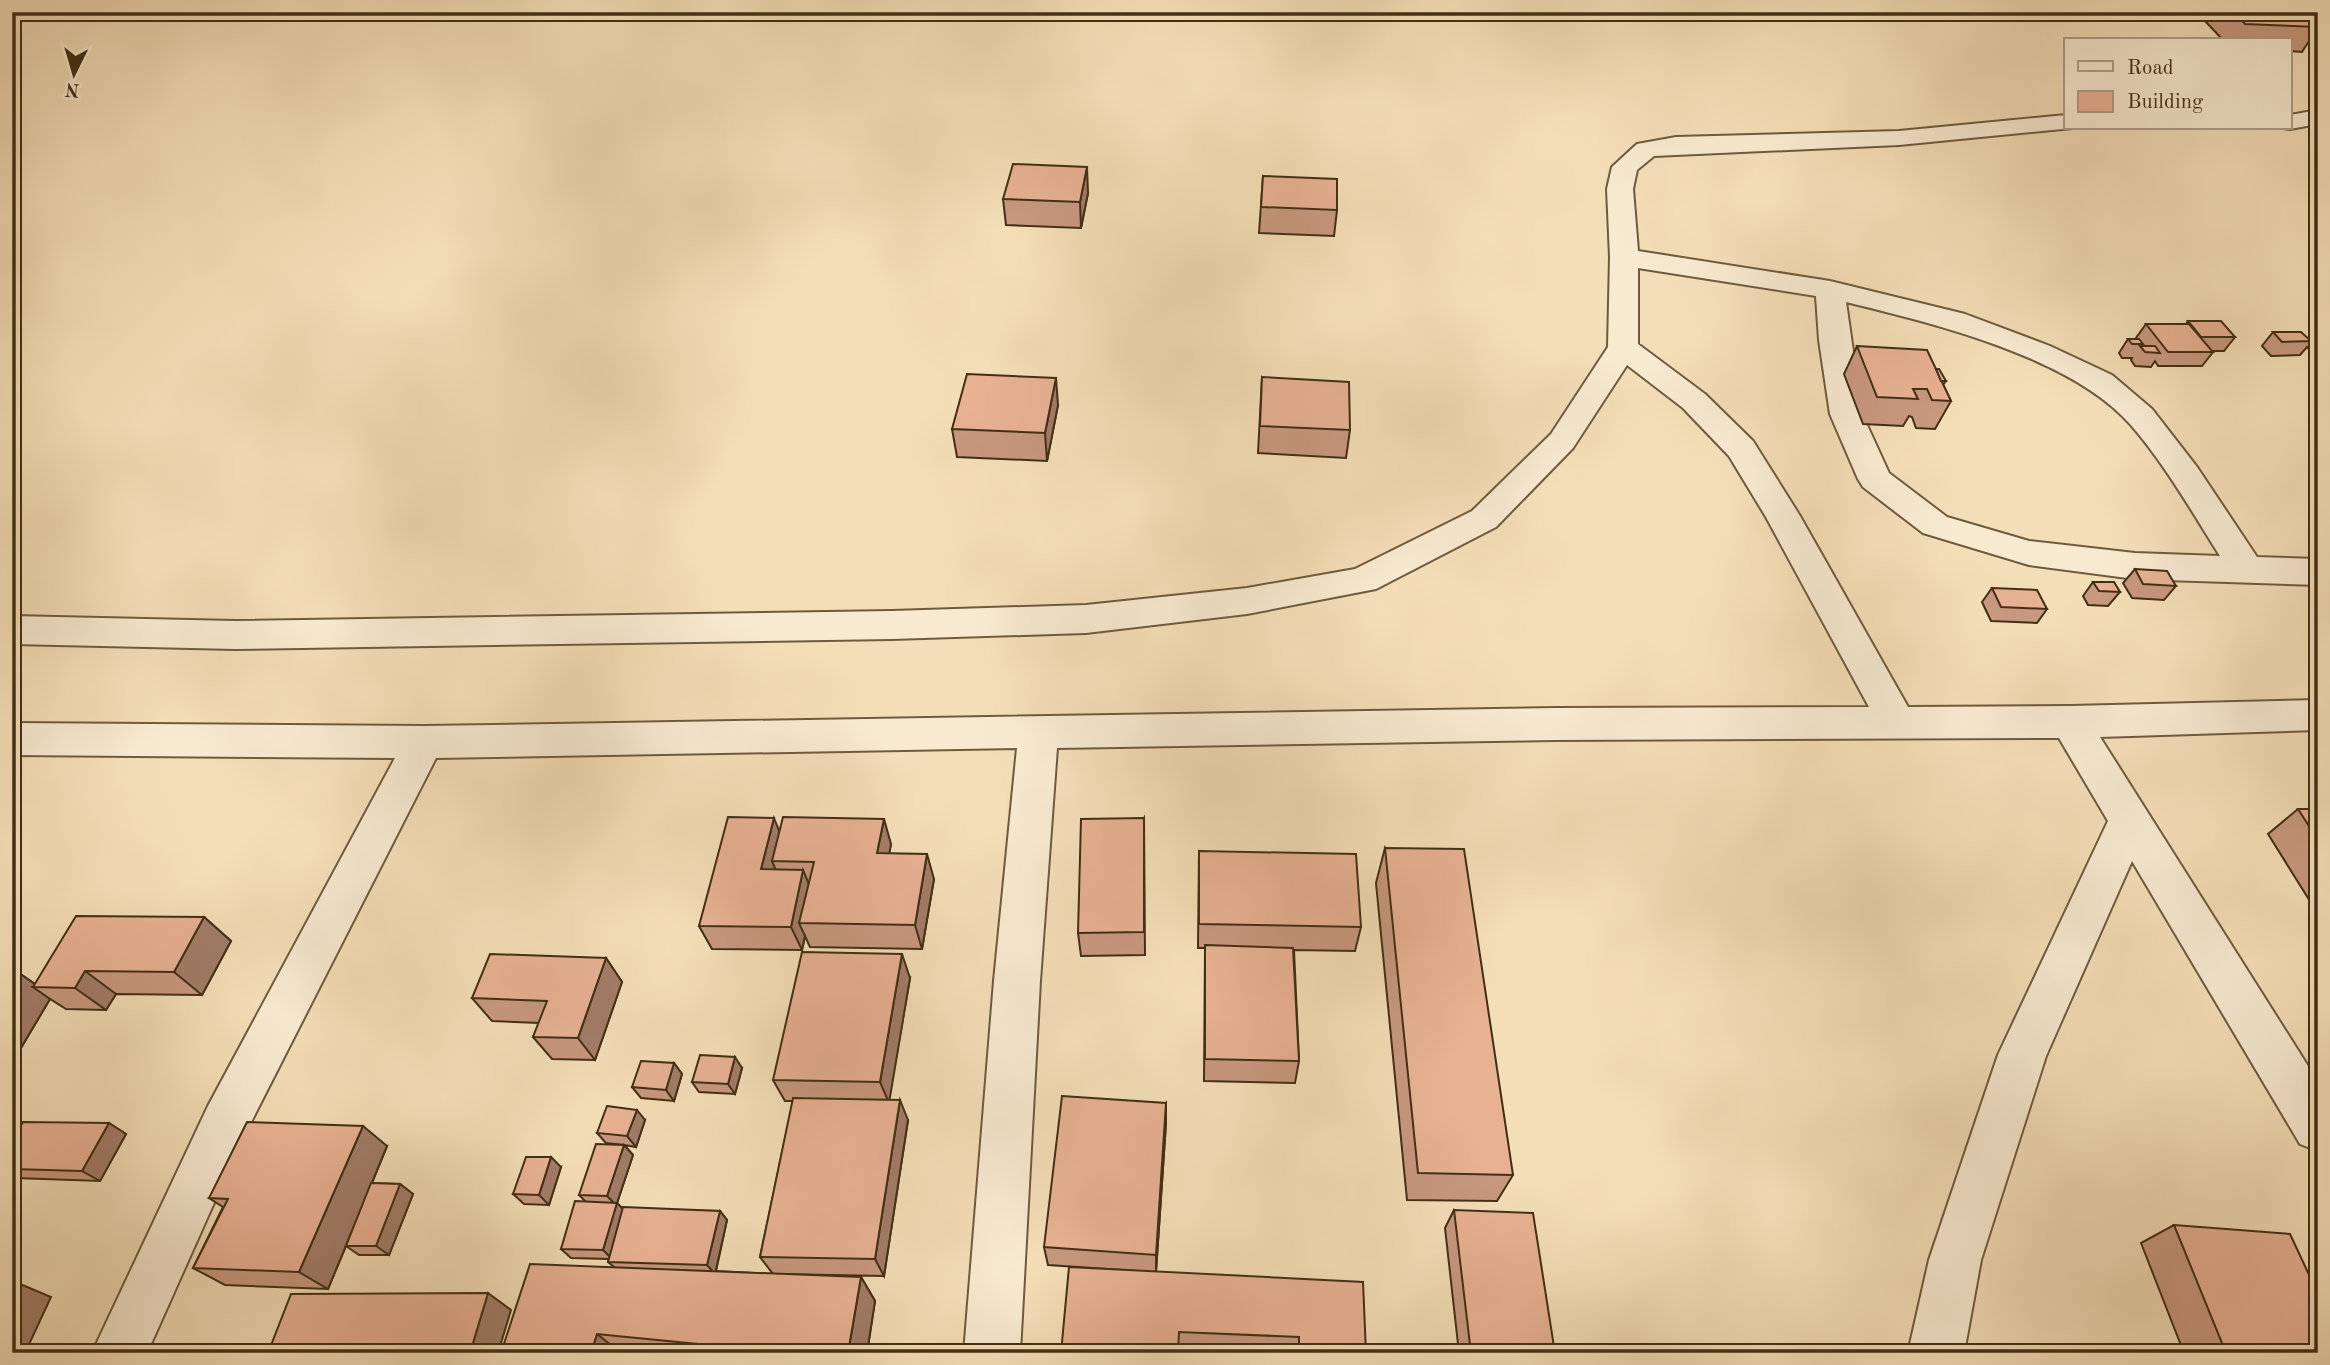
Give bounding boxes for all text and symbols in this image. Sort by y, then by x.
north arrow [38,38,108,108]
legend [2064,38,2292,130]
text: Road [2127,58,2174,79]
text: N [64,78,81,99]
text: Building [2127,92,2204,113]

